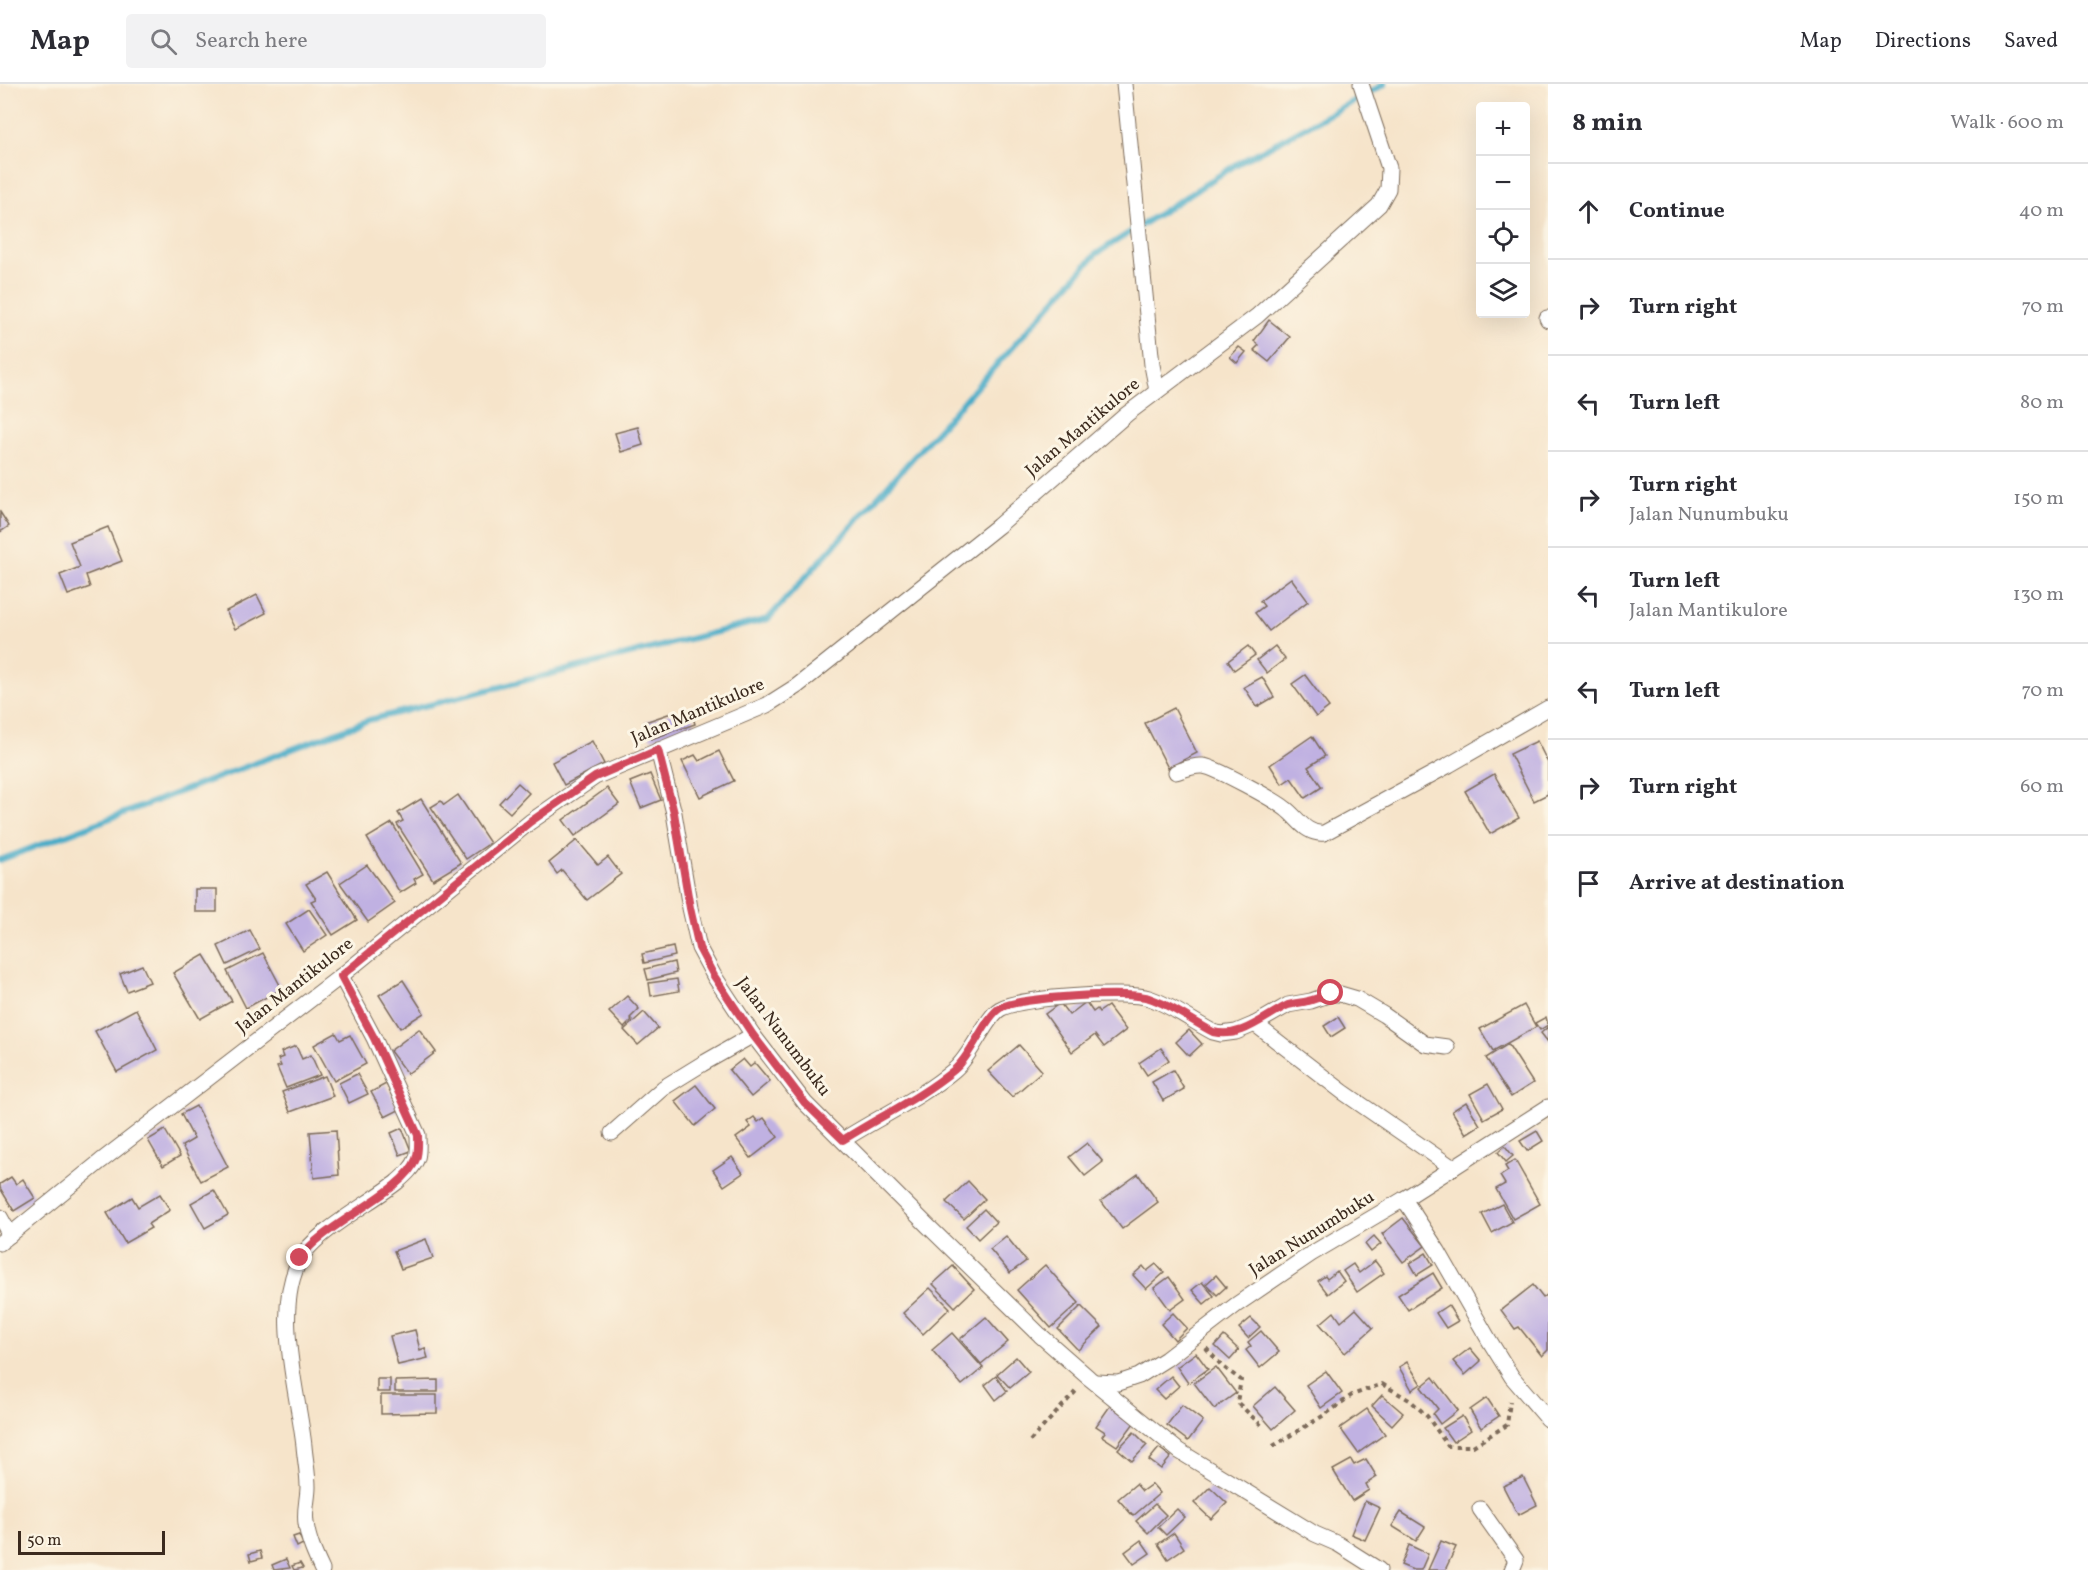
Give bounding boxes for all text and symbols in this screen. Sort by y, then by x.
search box [126,14,546,68]
text: Map [30,22,90,61]
icon: search [147,25,180,58]
text: Search here [195,26,308,57]
text: Map [1800,27,1842,56]
text: Directions [1875,27,1971,56]
text: Saved [2004,27,2058,56]
map controls [1476,102,1530,318]
button: + [1476,102,1530,156]
text: 8 min [1572,105,1643,141]
text: Walk · 600 m [1950,109,2064,137]
button: − [1476,156,1530,210]
icon: ahead [1572,195,1605,228]
text: Continue [1629,196,1725,227]
text: 40 m [2019,197,2064,225]
button: locate [1476,210,1530,264]
button: layers [1476,264,1530,318]
icon: right [1572,291,1605,324]
text: Turn right [1629,292,1737,323]
text: 70 m [2021,293,2064,321]
street label: Jalan Mantikulore [1020,373,1146,483]
icon: left [1572,387,1605,420]
text: Turn left [1629,388,1720,419]
text: 80 m [2020,389,2064,417]
text: Turn right [1629,470,1737,501]
icon: right [1572,483,1605,516]
text: 150 m [2013,485,2064,513]
text: Jalan Nunumbuku [1629,501,1789,529]
text: Turn left [1629,566,1720,597]
icon: left [1572,579,1605,612]
text: 130 m [2013,581,2064,609]
text: Jalan Mantikulore [1629,597,1788,625]
street label: Jalan Mantikulore [627,673,769,751]
icon: left [1572,675,1605,708]
text: Turn left [1629,676,1720,707]
text: 70 m [2021,677,2064,705]
icon: right [1572,771,1605,804]
text: Turn right [1629,772,1737,803]
text: 60 m [2020,773,2064,801]
icon: arrive [1572,867,1605,900]
text: Arrive at destination [1629,868,1845,899]
street label: Jalan Mantikulore [231,932,359,1040]
street label: Jalan Nunumbuku [730,972,836,1102]
route start [1317,979,1343,1005]
street label: Jalan Nunumbuku [1244,1185,1380,1283]
route end [286,1244,312,1270]
scale bar [18,1528,165,1556]
text: 50 m [27,1530,61,1552]

